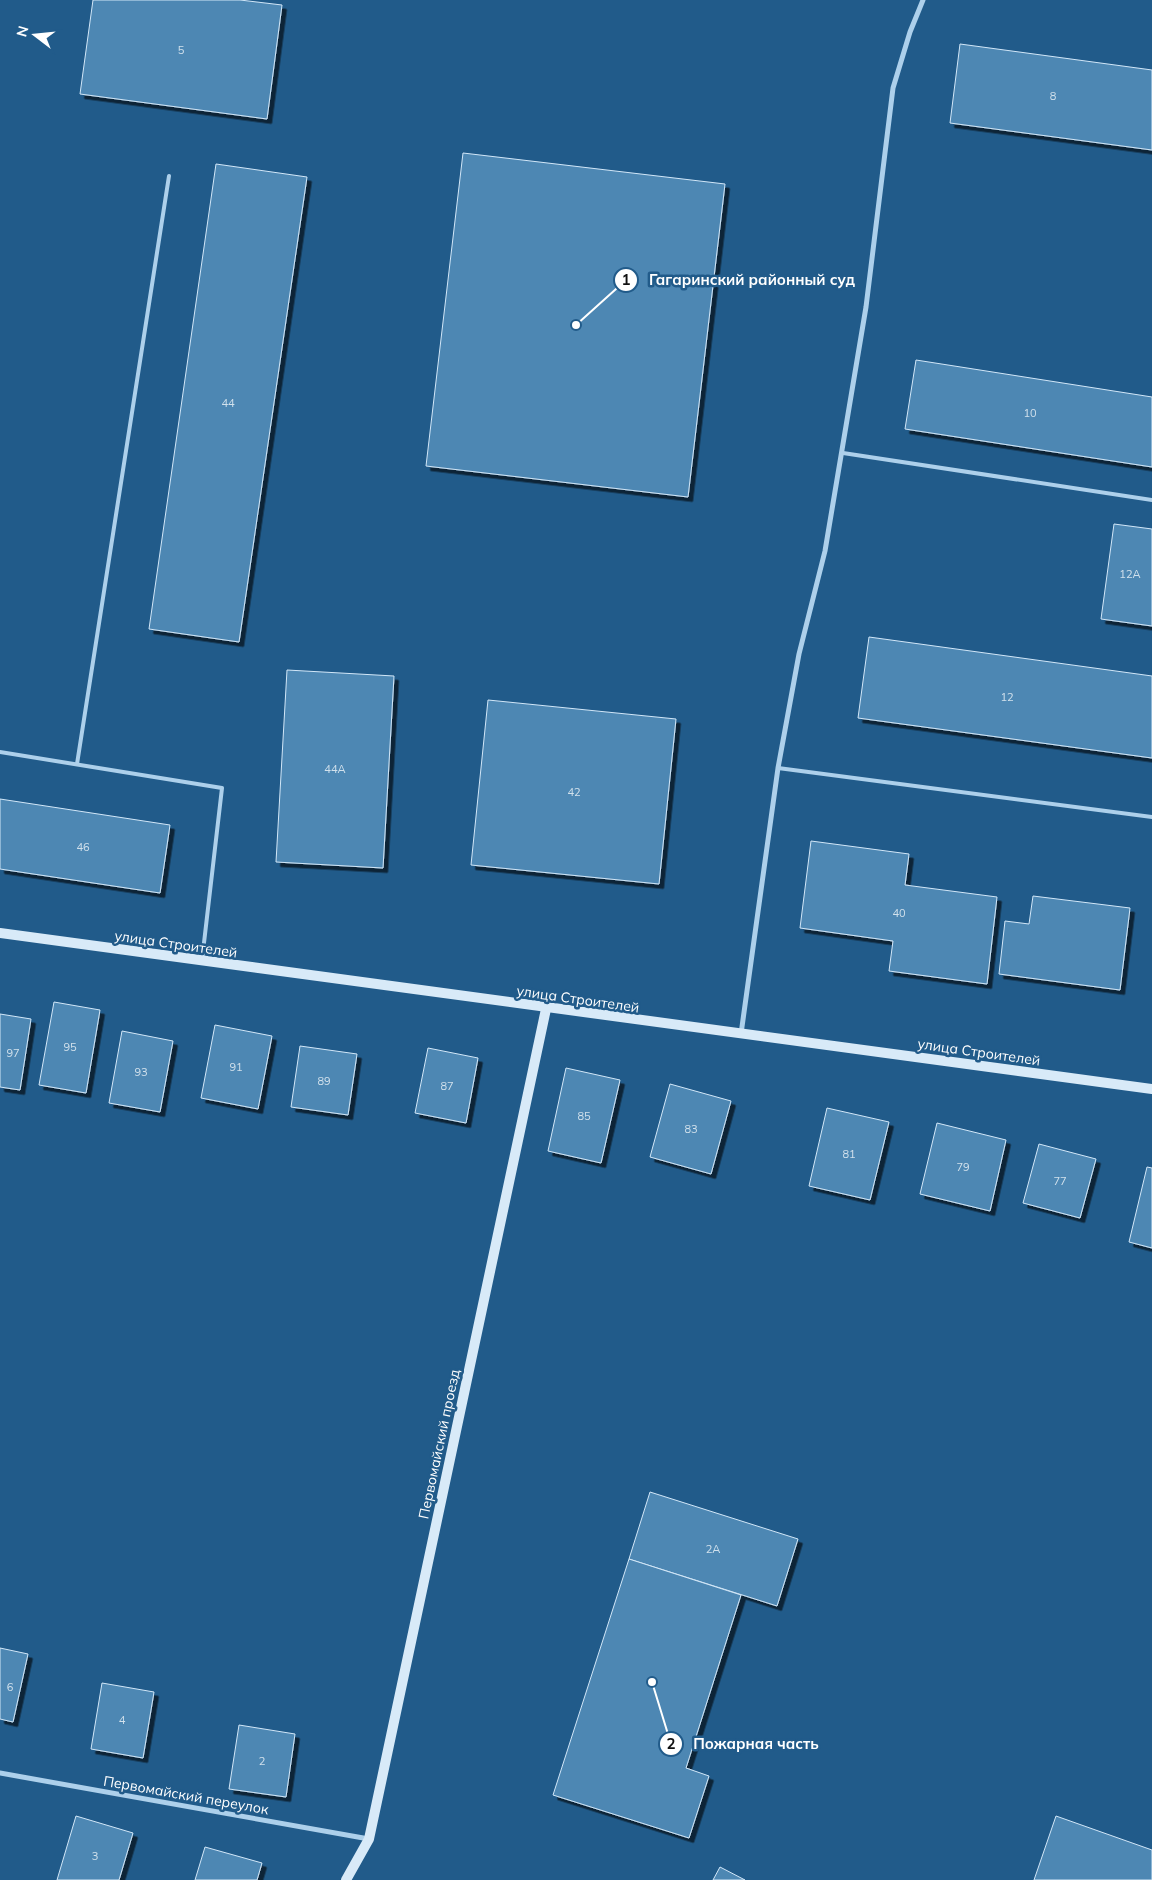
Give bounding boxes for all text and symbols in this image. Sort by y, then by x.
north arrow [10,10,60,60]
text: N [12,24,33,39]
house number: 5 [178,43,185,57]
house number: 8 [1050,89,1057,103]
callout: Гагаринский районный суд [614,265,865,295]
text: 1 [621,270,631,289]
text: Гагаринский районный суд [649,270,856,289]
house number: 44 [221,396,235,410]
house number: 10 [1023,406,1037,420]
house number: 12А [1119,567,1141,581]
house number: 12 [1000,690,1014,704]
house number: 44А [324,762,346,776]
house number: 42 [567,785,581,799]
house number: 46 [76,840,90,854]
house number: 40 [892,906,906,920]
street label: улица Строителей [113,926,239,962]
street label: улица Строителей [515,981,641,1017]
street label: улица Строителей [916,1034,1042,1070]
house number: 95 [63,1040,77,1054]
house number: 97 [6,1046,20,1060]
house number: 91 [229,1060,243,1074]
house number: 93 [134,1065,148,1079]
house number: 89 [317,1074,331,1088]
house number: 87 [440,1079,454,1093]
house number: 85 [577,1109,591,1123]
house number: 83 [684,1122,698,1136]
house number: 81 [842,1147,856,1161]
house number: 79 [956,1160,970,1174]
house number: 77 [1053,1174,1067,1188]
street label: Первомайский проезд [414,1367,464,1521]
house number: 2А [706,1542,720,1556]
house number: 6 [7,1680,14,1694]
house number: 4 [119,1713,126,1727]
callout: Пожарная часть [658,1729,829,1759]
text: 2 [666,1734,676,1753]
text: Пожарная часть [693,1734,819,1753]
house number: 2 [259,1754,266,1768]
street label: Первомайский переулок [102,1772,270,1818]
house number: 3 [92,1849,98,1863]

